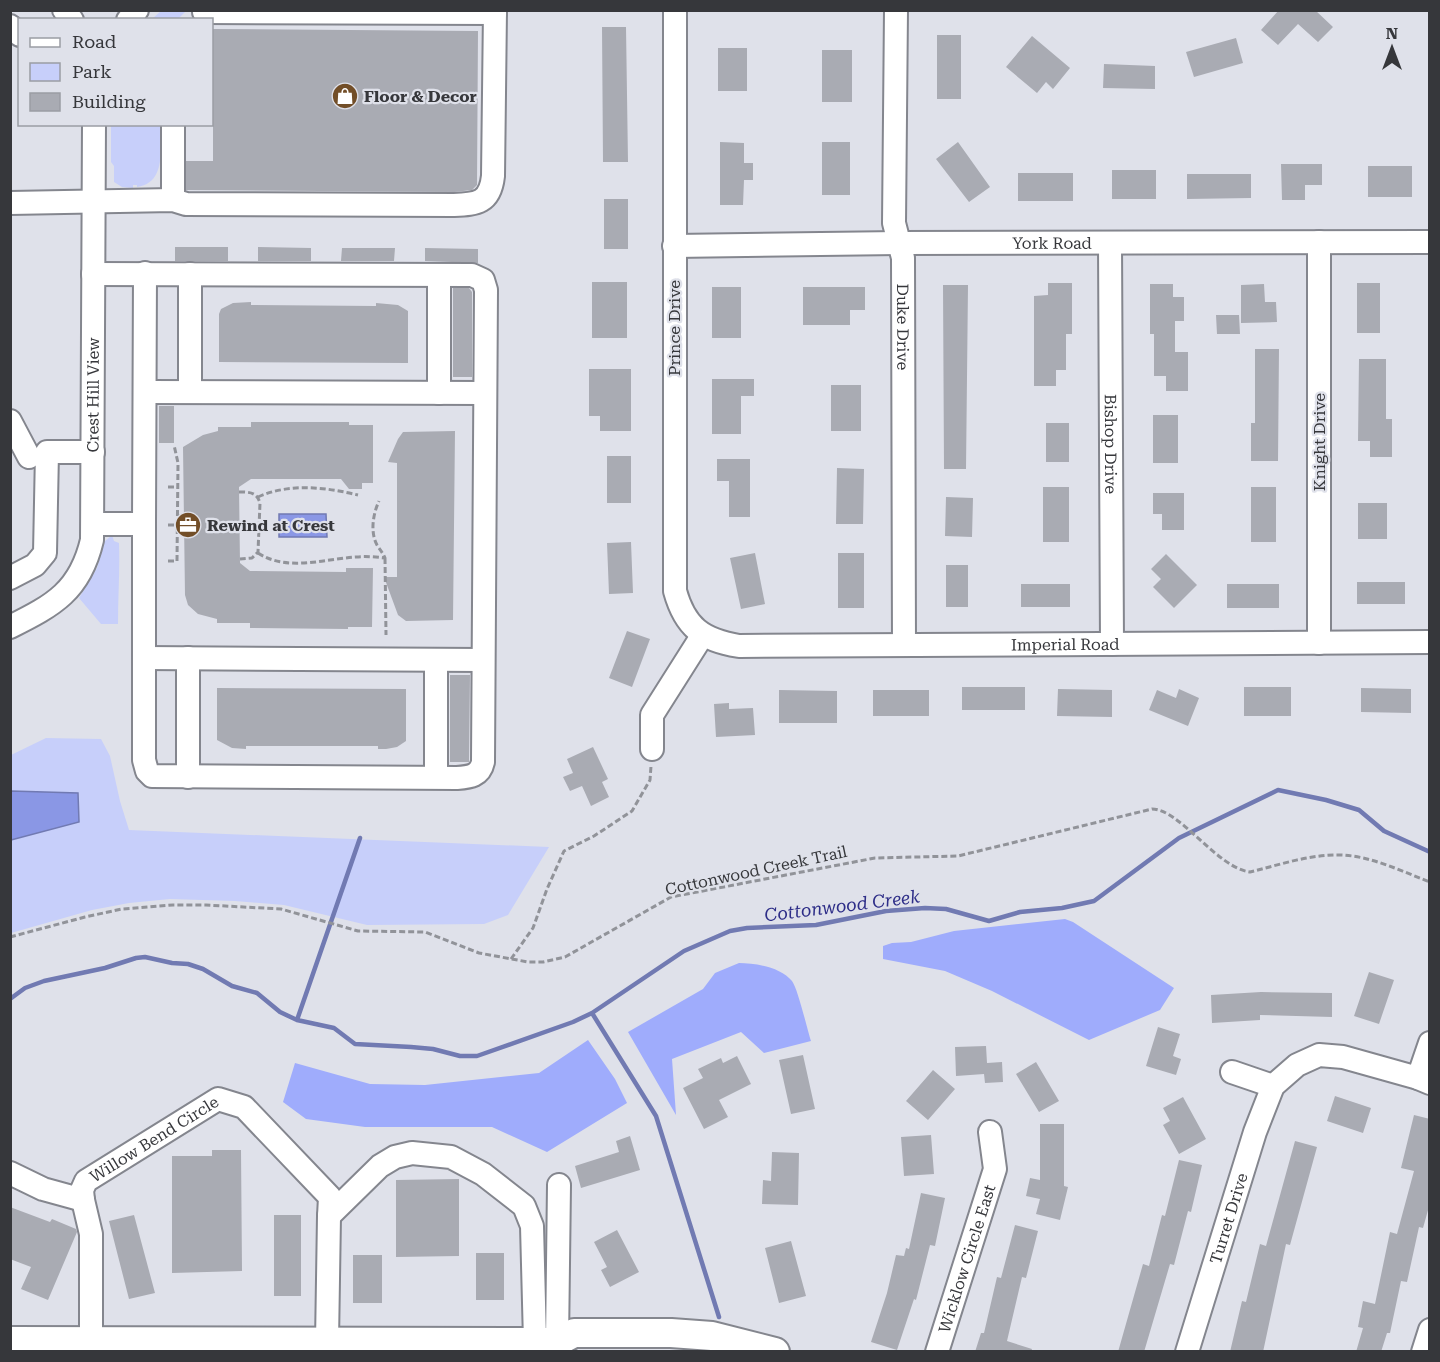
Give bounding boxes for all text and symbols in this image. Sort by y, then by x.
legend [18,18,213,126]
north arrow [1362,18,1422,78]
text: N [1386,24,1398,43]
text: Road [72,31,117,52]
text: Park [72,61,112,82]
shop icon: Floor & Decor [330,81,360,111]
place label: Floor & Decor [364,87,477,106]
text: Building [72,91,146,112]
street label: York Road [1012,234,1092,253]
street label: Prince Drive [665,280,684,376]
street label: Duke Drive [893,283,912,370]
street label: Crest Hill View [83,337,103,453]
street label: Knight Drive [1310,393,1329,491]
street label: Bishop Drive [1101,394,1120,494]
office icon: Rewind at Crest [173,510,203,540]
place label: Rewind at Crest [207,516,335,535]
street label: Imperial Road [1011,635,1120,654]
street label: Cottonwood Creek Trail [663,842,849,899]
water label: Cottonwood Creek [763,886,921,925]
street label: Willow Bend Circle [86,1092,222,1186]
street label: Turret Drive [1206,1170,1252,1266]
street label: Wicklow Circle East [935,1182,999,1335]

